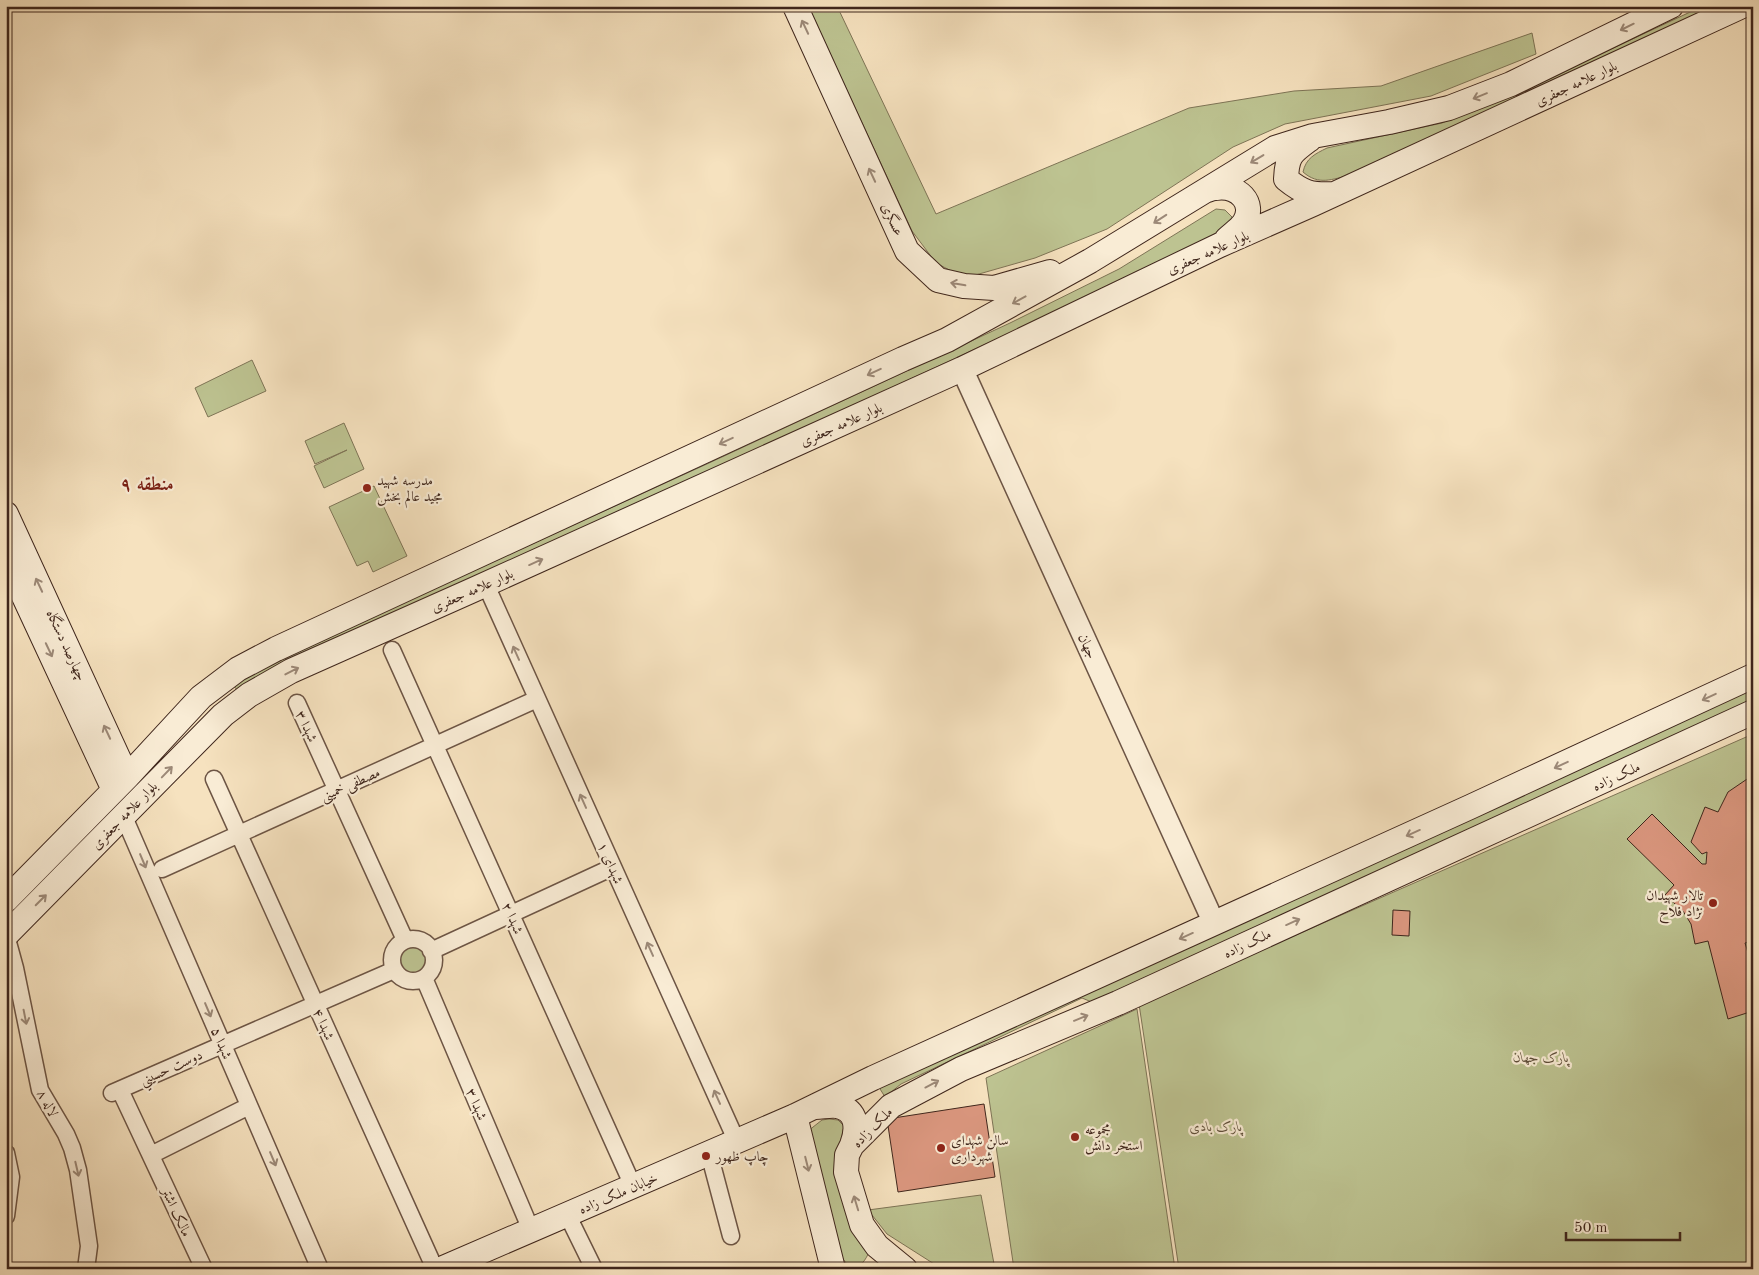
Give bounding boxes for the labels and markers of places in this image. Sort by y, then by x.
place label: مدرسه شهید مجید عالم بخش [377,474,443,509]
marker: مدرسه شهید مجید عالم بخش [361,482,373,494]
place label: تالار شهیدان نژاد فلاح [1646,889,1703,924]
marker: تالار شهیدان نژاد فلاح [1707,897,1719,909]
place label: مجموعه استخر دانش [1085,1123,1143,1155]
marker: مجموعه استخر دانش [1069,1131,1081,1143]
place label: سالن شهدای شهرداری [951,1134,1009,1166]
marker: سالن شهدای شهرداری [935,1142,947,1154]
marker: چاپ ظهور [700,1150,712,1162]
place label: چاپ ظهور [714,1150,768,1166]

